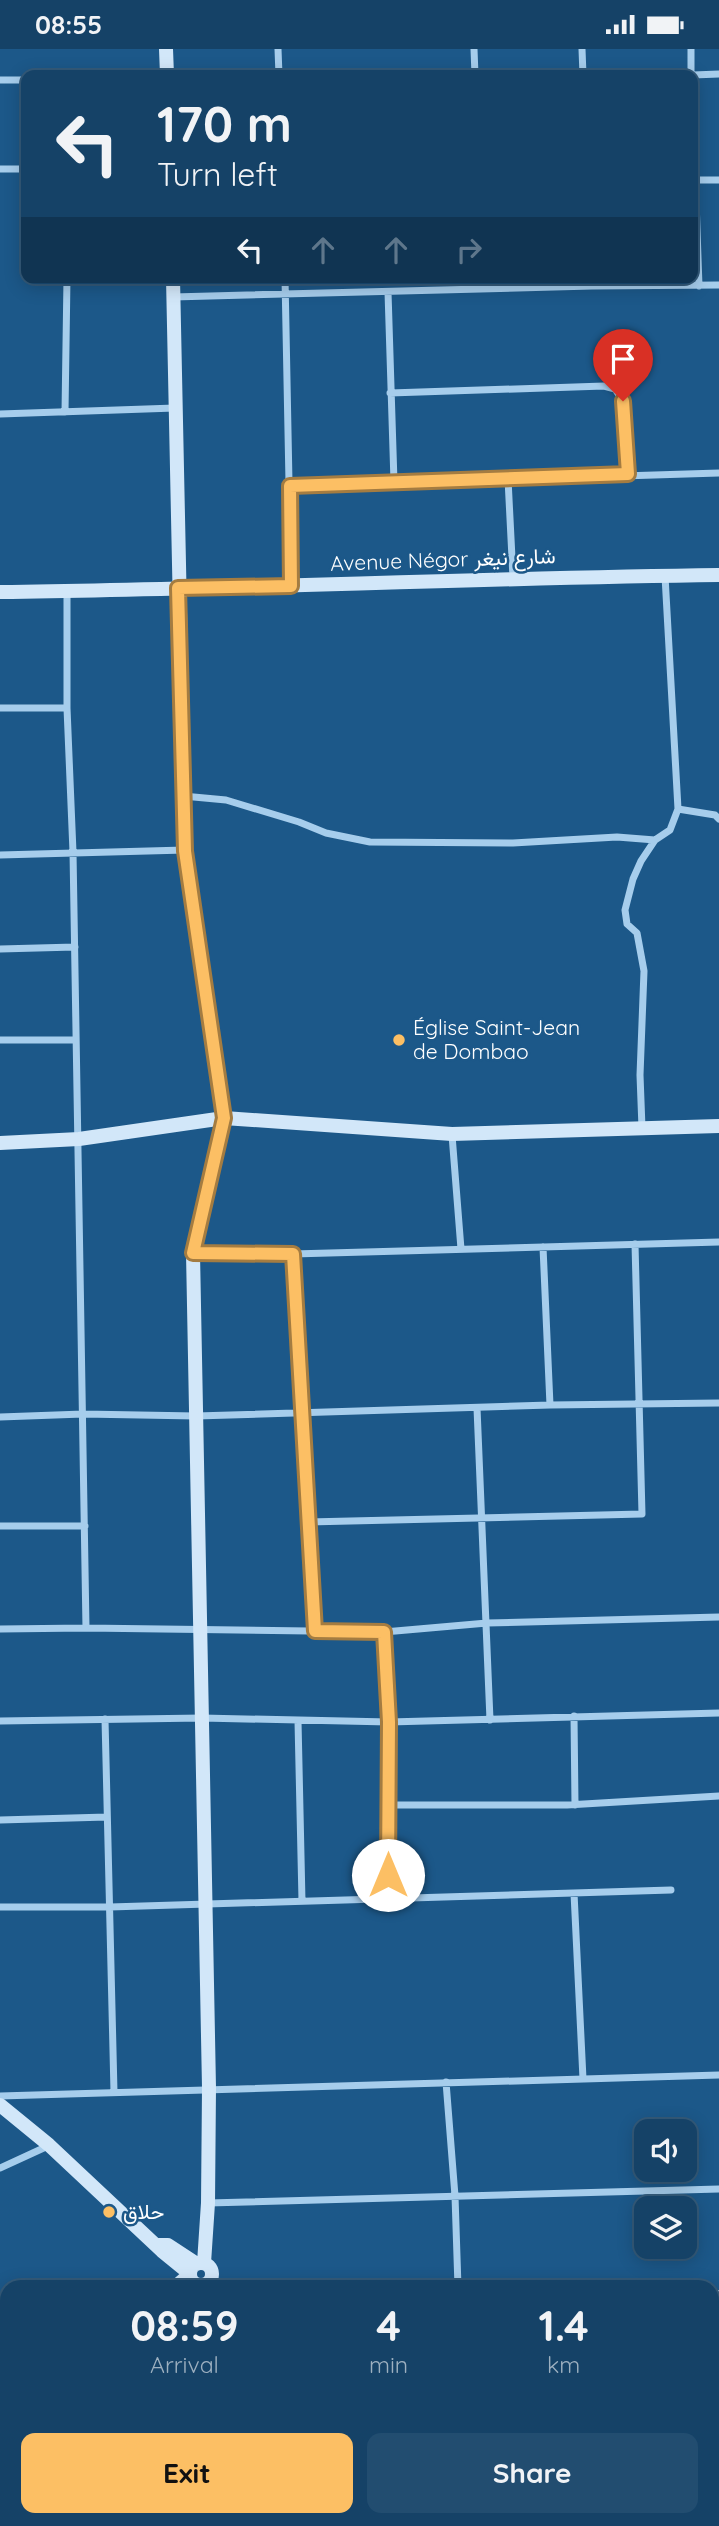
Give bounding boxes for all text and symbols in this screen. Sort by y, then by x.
text: 08:55 [35,8,102,41]
text: 170 m [157,93,292,154]
icon: left [42,98,133,189]
text: Turn left [157,154,278,194]
icon: left [231,231,269,269]
icon: ahead [304,231,342,269]
icon: ahead [377,231,415,269]
icon: right [450,231,488,269]
pin [593,329,653,401]
icon: arrive [604,340,642,378]
street label: Avenue Négor شارع نيغر [330,542,556,578]
place label: Église Saint-Jean de Dombao [413,1014,580,1064]
marker: Église Saint-Jean de Dombao [391,1032,407,1048]
position arrow [351,1838,425,1912]
map controls [634,2119,697,2259]
button: sound [634,2119,697,2182]
button: layers [634,2196,697,2259]
place label: حلاق [123,2198,164,2224]
marker: حلاق [101,2204,117,2220]
text: 08:59 [130,2299,239,2352]
text: 4 [376,2299,401,2352]
text: 1.4 [538,2299,589,2352]
text: Arrival [150,2350,219,2379]
text: min [369,2350,408,2379]
text: km [547,2350,580,2379]
button: Exit [21,2433,353,2513]
button: Share [367,2433,698,2513]

